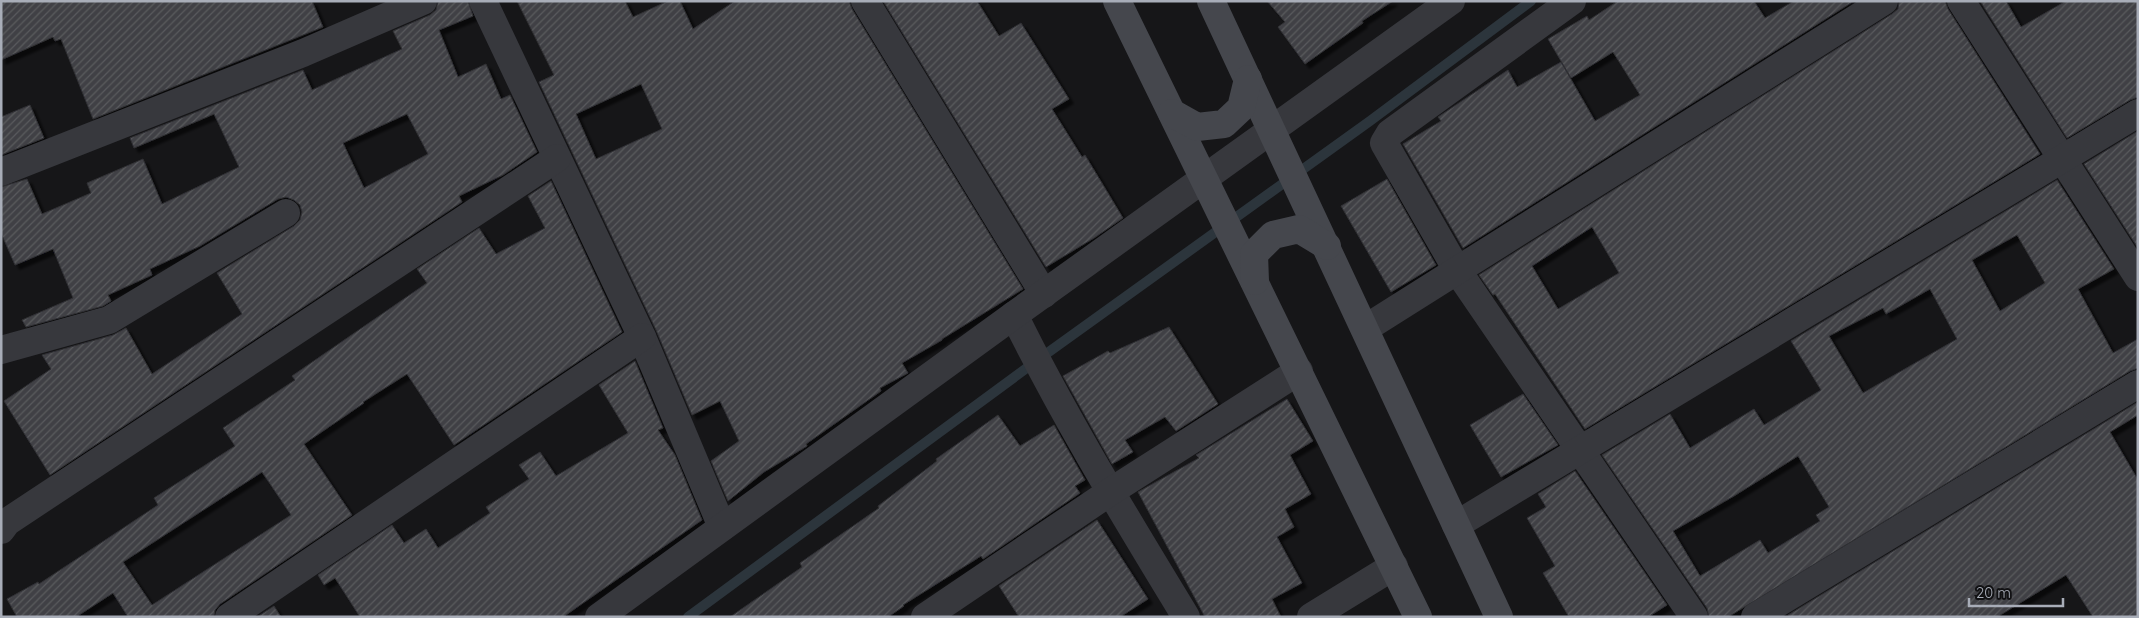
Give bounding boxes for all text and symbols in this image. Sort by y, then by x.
scale bar [1969,576,2063,608]
text: 20 m [1976,583,2011,602]

